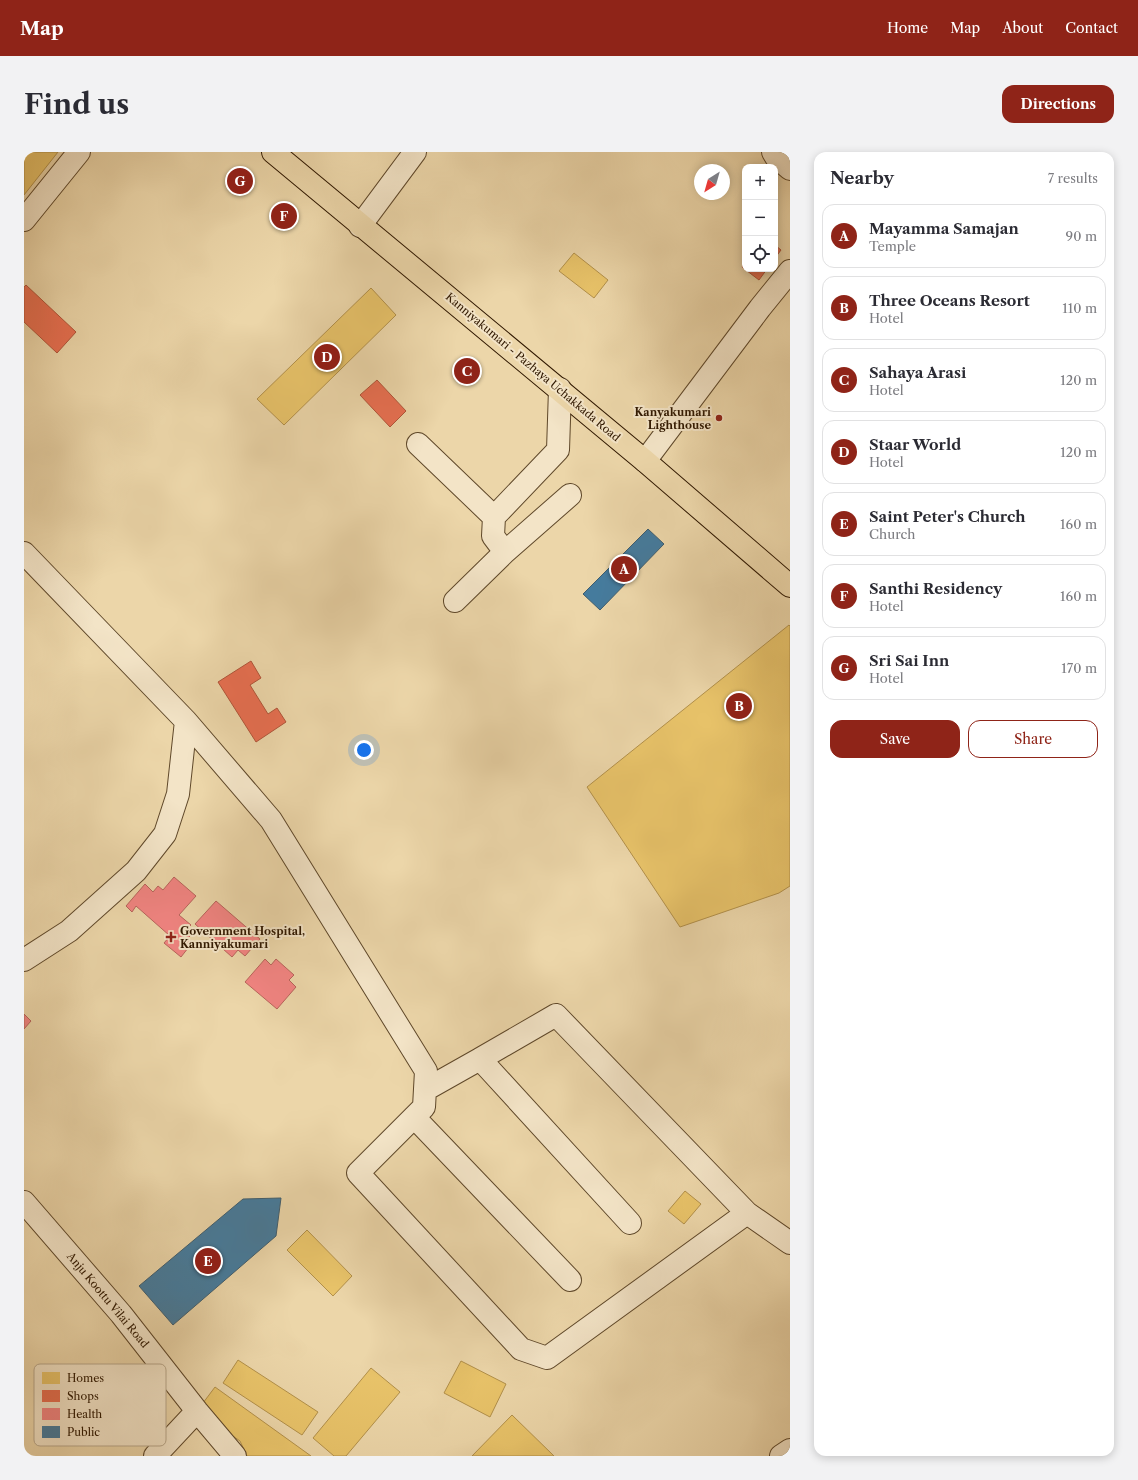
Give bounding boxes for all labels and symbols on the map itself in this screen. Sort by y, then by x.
north arrow [694,164,730,200]
pin: G [227,166,253,196]
pin: F [271,201,297,231]
street label: Kanniyakumari - Pazhaya Uchakkada Road [443,290,623,445]
pin: D [314,342,340,372]
pin: C [454,356,480,386]
place label: Kanyakumari Lighthouse [634,405,711,432]
marker: Kanyakumari Lighthouse [714,413,724,423]
pin: A [611,554,637,584]
pin: B [726,691,752,721]
your location [354,740,374,760]
place label: Government Hospital, Kanniyakumari [180,924,305,951]
marker: Government Hospital, Kanniyakumari [165,931,177,943]
pin: E [195,1246,221,1276]
street label: Anju Koottu Vilai Road [63,1249,152,1351]
legend [34,1364,166,1446]
text: Homes [67,1371,104,1385]
text: Shops [67,1389,99,1403]
text: Health [67,1407,102,1421]
text: Public [67,1425,100,1439]

